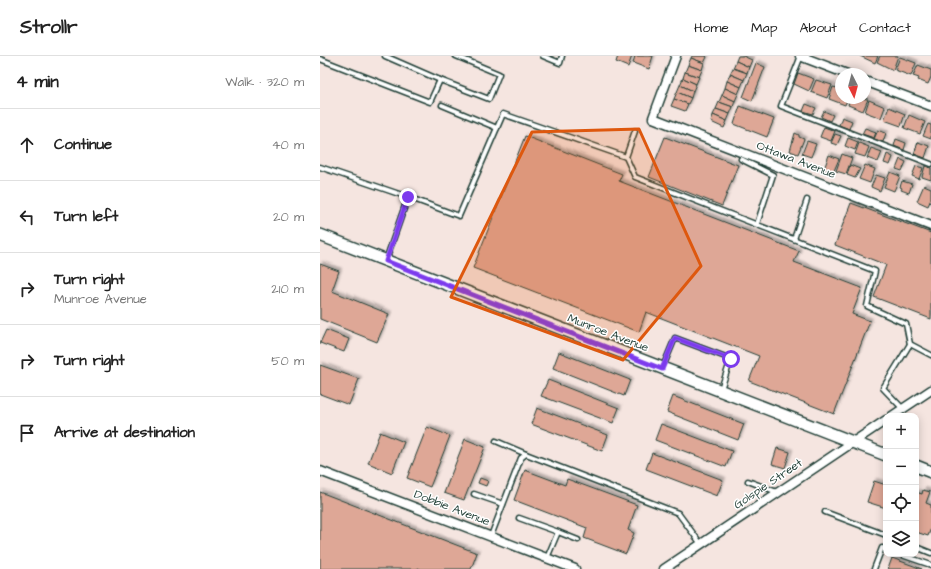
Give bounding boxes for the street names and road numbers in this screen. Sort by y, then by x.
street label: Ottawa Avenue [754,137,838,183]
street label: Munroe Avenue [565,310,652,356]
street label: Golspie Street [730,455,806,513]
street label: Dobbie Avenue [412,486,493,530]

